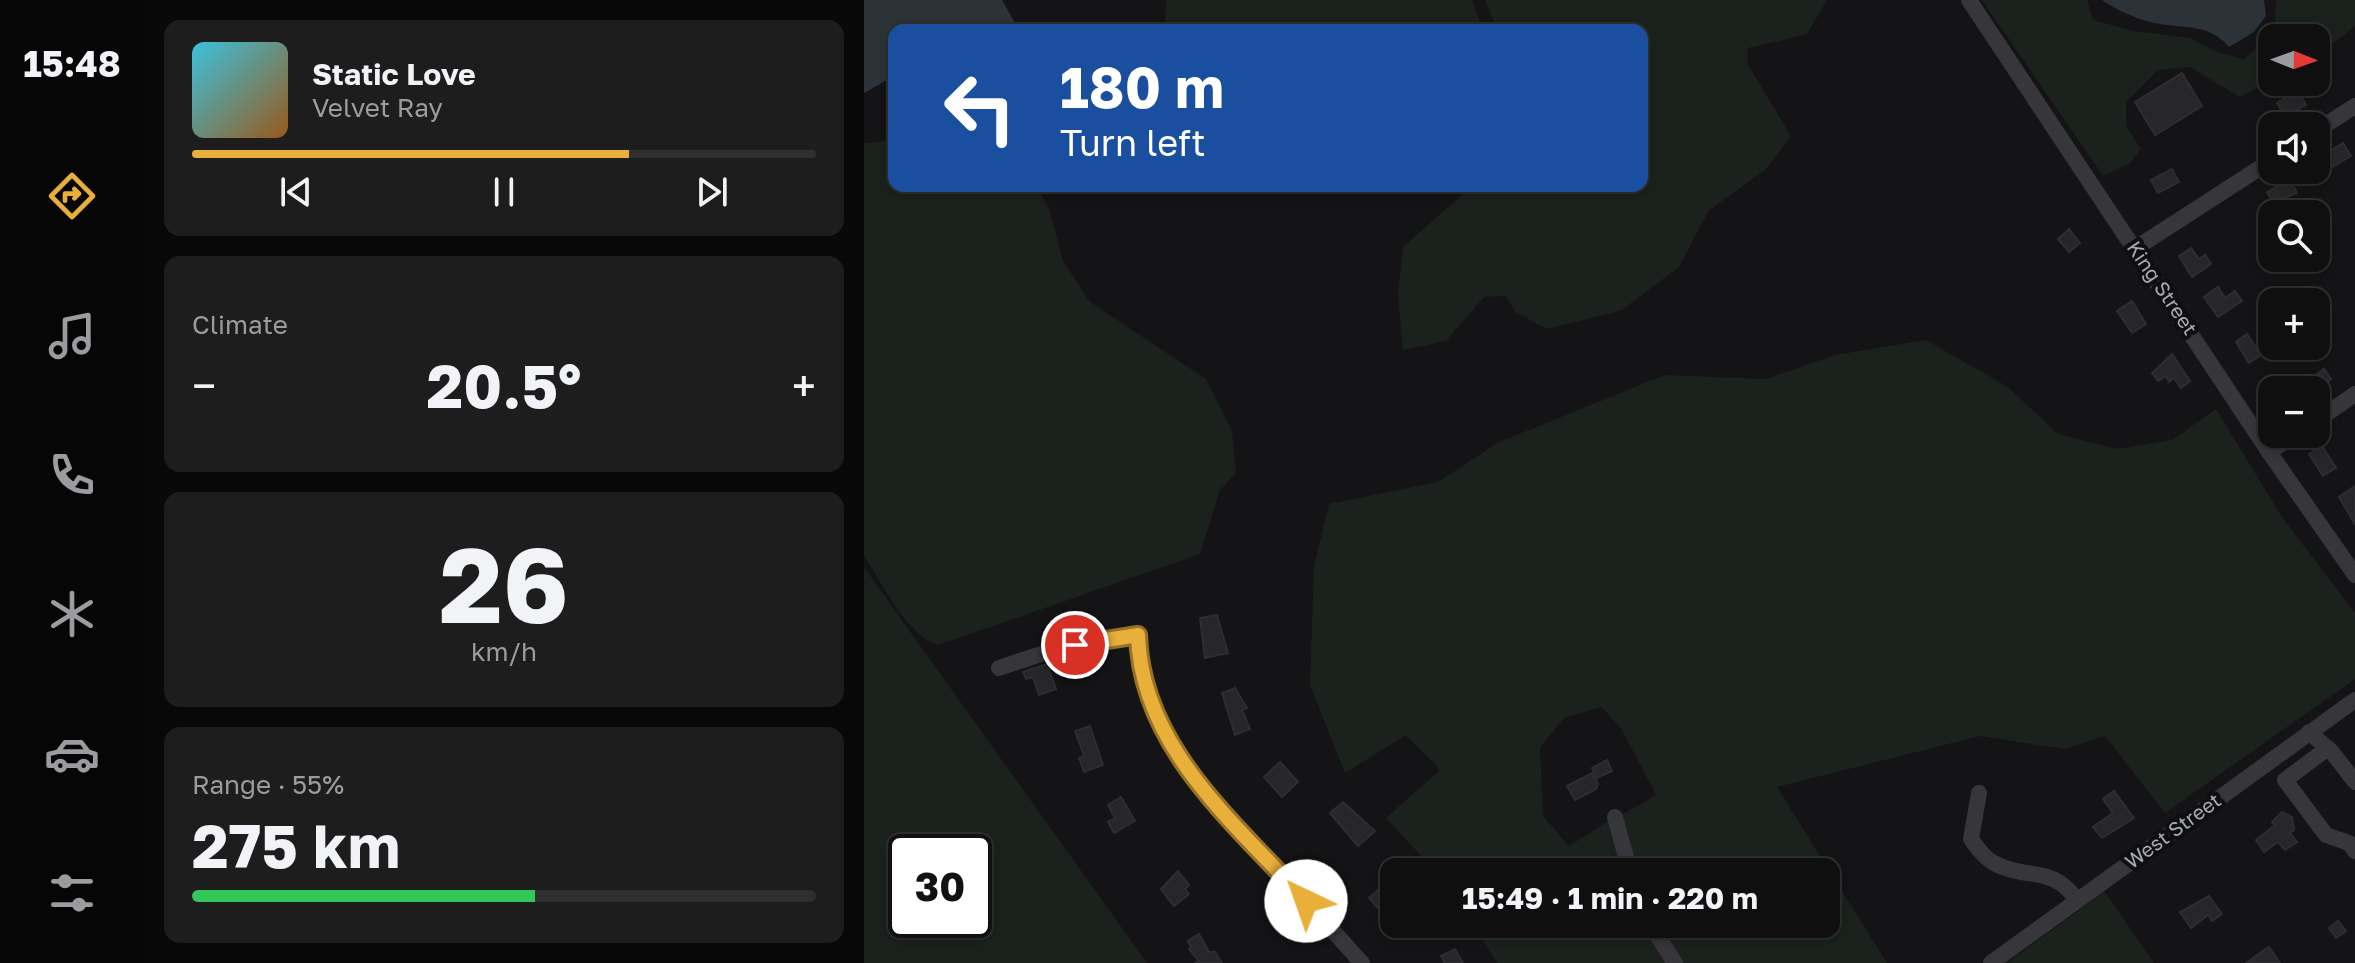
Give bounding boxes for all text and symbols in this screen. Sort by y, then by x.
north arrow [2258,24,2330,96]
map controls [2258,24,2330,448]
text: 15:48 [23,42,121,85]
text: 180 m [1060,53,1224,120]
text: Static Love [312,56,476,92]
icon: left [928,56,1032,160]
text: Velvet Ray [312,92,443,123]
button: sound [2258,112,2330,184]
text: Turn left [1060,121,1206,164]
icon: directions [44,168,100,224]
icon: previous [274,170,318,214]
icon: pause [482,170,526,214]
icon: next [690,170,734,214]
button: search [2258,200,2330,272]
street label: King Street [2123,236,2203,339]
button: + [2258,288,2330,360]
icon: music [44,308,100,364]
text: Climate [192,309,288,340]
text: 20.5° [427,349,581,421]
text: − [192,359,216,412]
text: + [792,359,816,412]
button: − [2258,376,2330,448]
icon: phone [44,447,100,503]
text: 26 [439,521,569,646]
icon: climate [44,586,100,642]
pin [1041,611,1109,679]
icon: arrive [1053,623,1097,667]
text: km/h [471,636,537,667]
icon: car [44,726,100,782]
text: Range · 55% [192,769,344,800]
street label: West Street [2120,787,2225,873]
text: 275 km [192,809,400,881]
speed limit sign: 30 [888,834,992,938]
position arrow [1264,859,1348,943]
icon: filters [44,865,100,921]
text: 15:49 · 1 min · 220 m [1462,880,1758,916]

